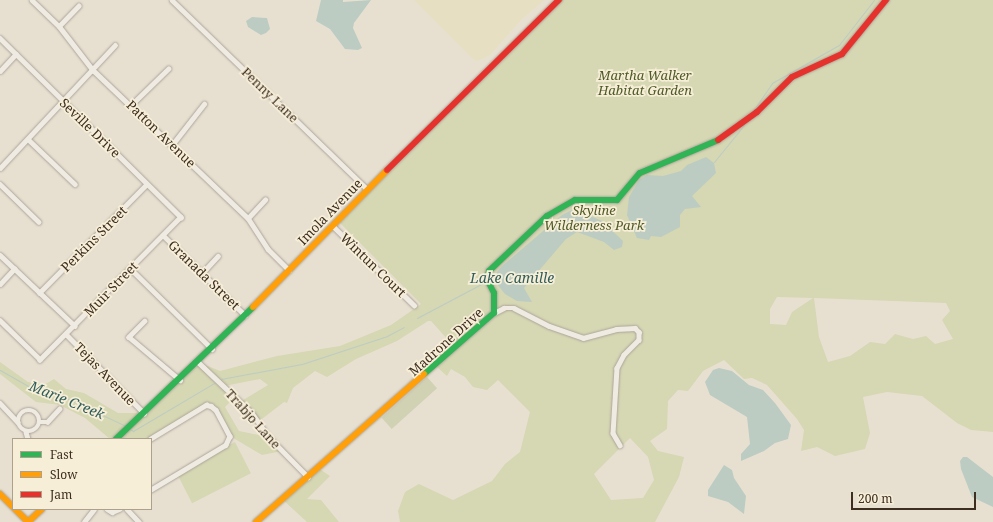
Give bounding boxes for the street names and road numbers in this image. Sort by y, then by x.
street label: Penny Lane [238,64,302,126]
street label: Seville Drive [56,95,124,161]
street label: Patton Avenue [123,97,199,171]
street label: Imola Avenue [295,176,365,248]
street label: Perkins Street [58,203,130,275]
street label: Wintun Court [337,230,409,300]
street label: Granada Street [165,237,243,313]
street label: Muir Street [81,258,141,320]
street label: Madrone Drive [406,305,486,379]
street label: Tejas Avenue [71,339,139,409]
street label: Trabjo Lane [222,386,284,452]

